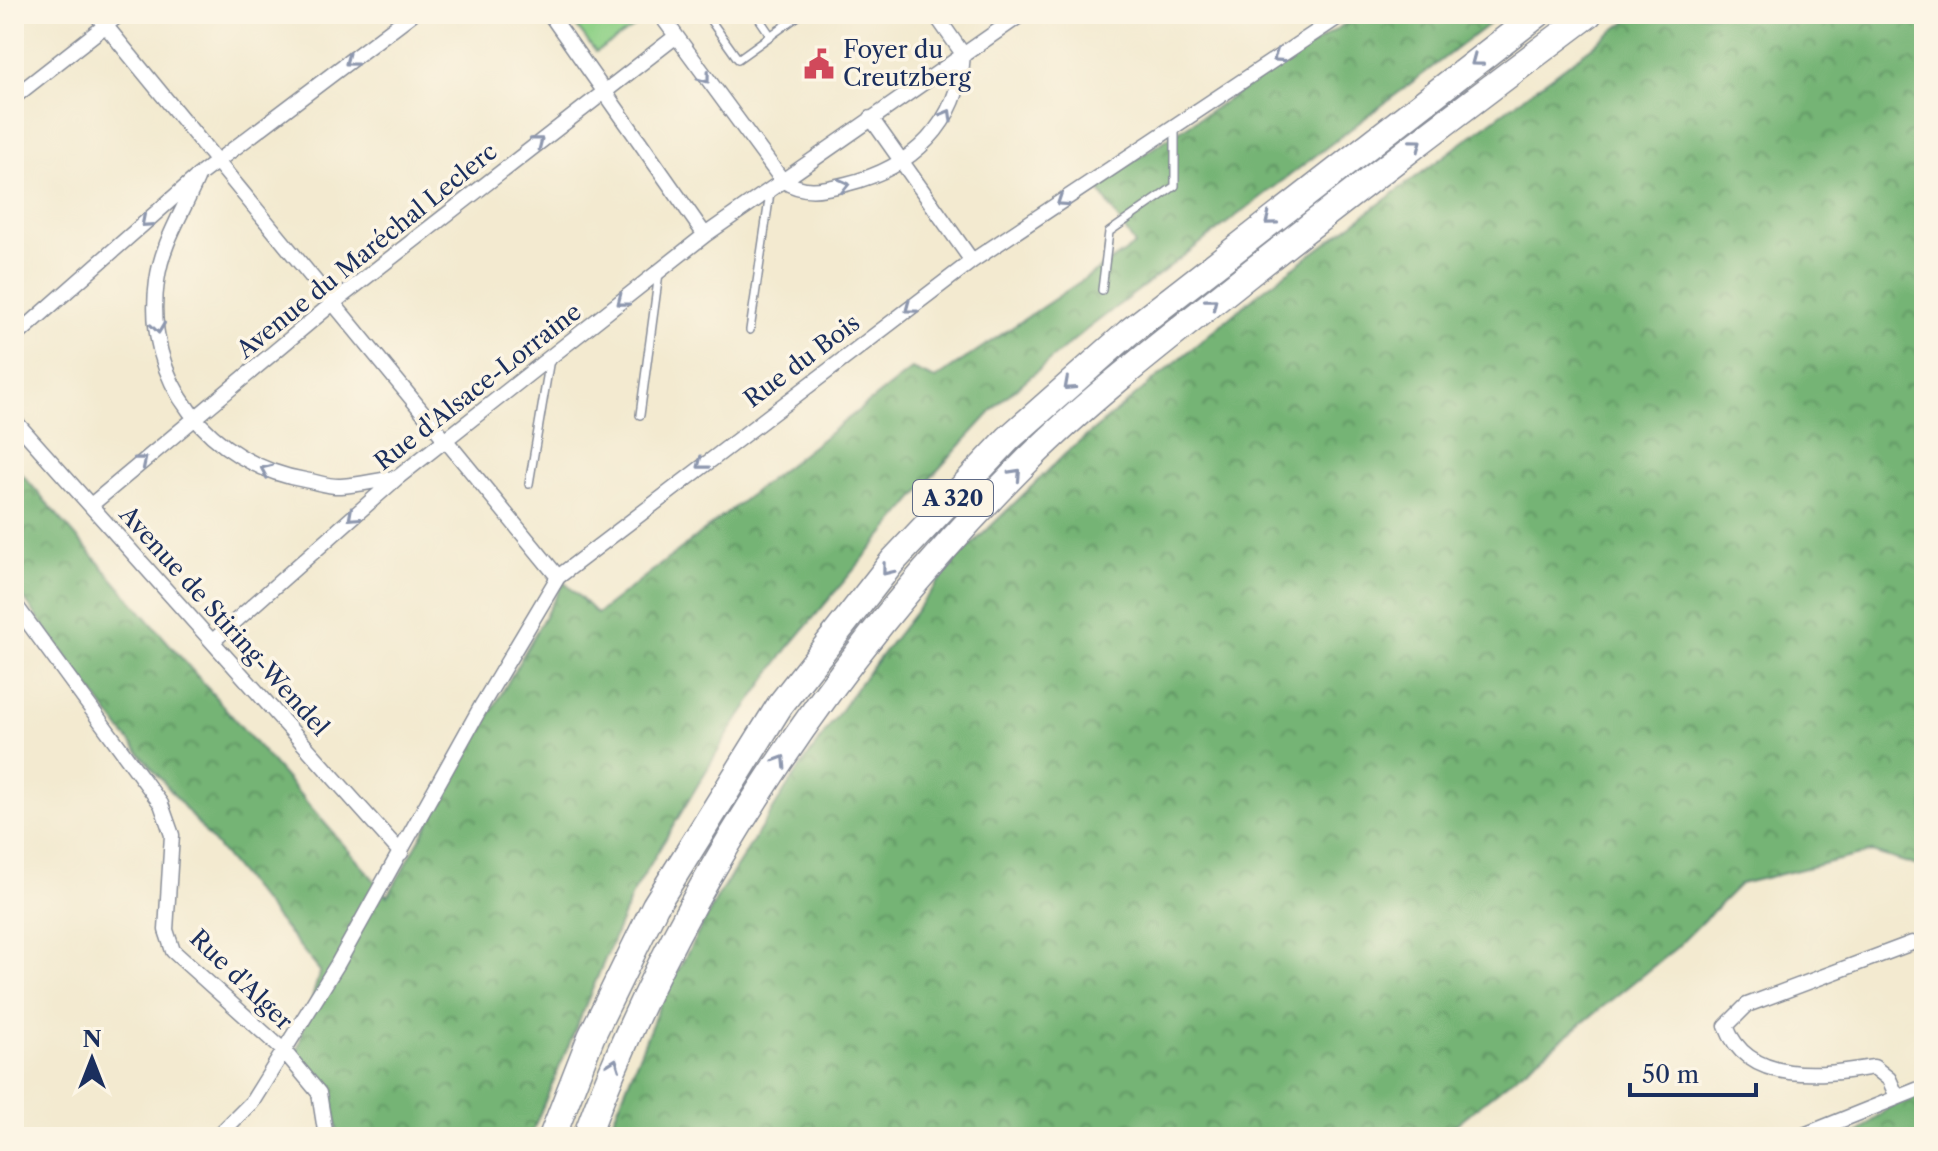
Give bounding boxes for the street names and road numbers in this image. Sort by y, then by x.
street label: Avenue du Maréchal Leclerc [230,137,502,365]
street label: Rue d'Alsace-Lorraine [369,297,587,476]
street label: Rue du Bois [738,308,865,413]
road number: A 320 [913,480,993,516]
street label: Avenue de Stiring-Wendel [113,499,335,742]
street label: Rue d'Alger [184,924,299,1036]

